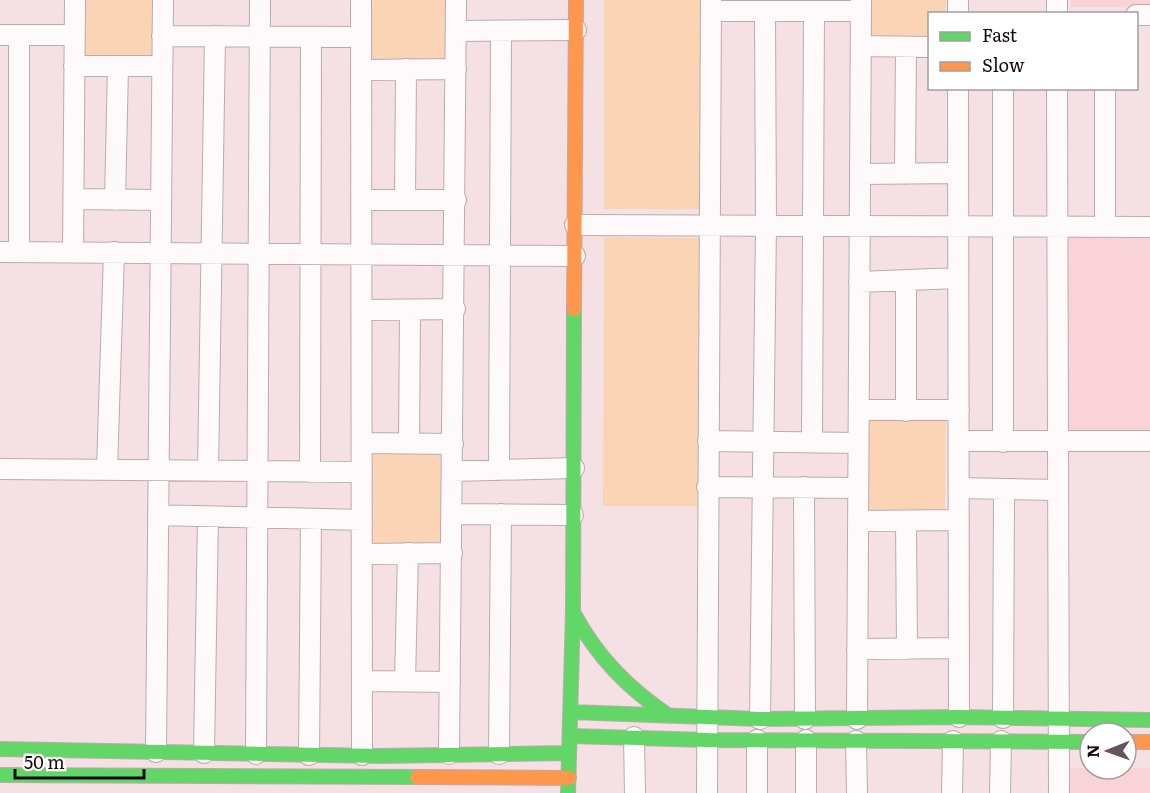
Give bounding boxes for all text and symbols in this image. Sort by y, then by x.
legend [928,12,1138,90]
text: Fast [982,21,1018,48]
text: Slow [982,51,1025,78]
north arrow [1078,721,1138,781]
scale bar [15,742,144,780]
text: N [1080,744,1104,758]
text: 50 m [24,748,65,775]

